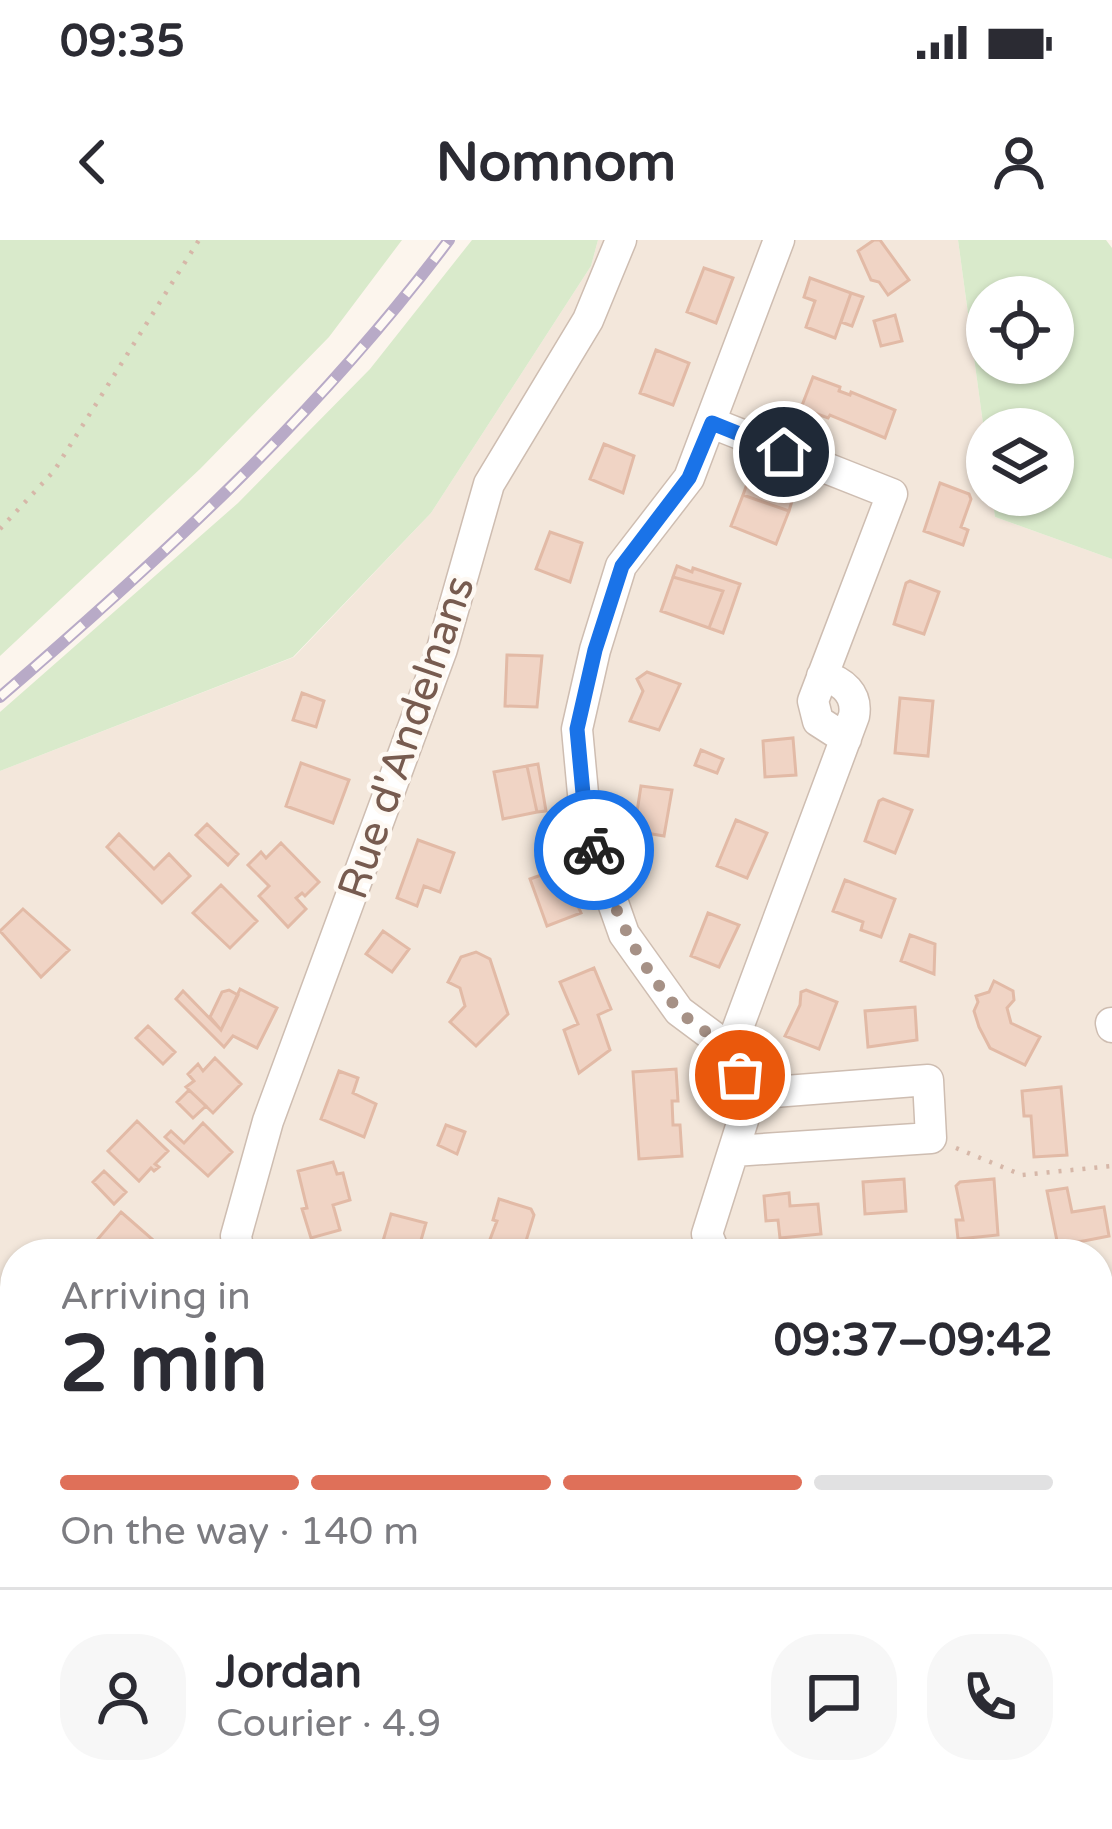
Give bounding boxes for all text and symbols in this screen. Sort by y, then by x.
text: 09:35 [60,15,185,69]
icon: back [60,129,126,195]
icon: person [986,129,1052,195]
text: Nomnom [436,130,676,195]
map controls [966,276,1074,516]
button: locate [966,276,1074,384]
pin [733,401,835,503]
button: layers [966,408,1074,516]
icon: home [751,419,817,485]
street label: Rue d'Andelnans [327,569,486,906]
courier [534,790,654,910]
icon: bike [561,817,627,883]
pin [689,1024,791,1126]
icon: bag [707,1042,773,1108]
text: Arriving in [60,1273,251,1320]
text: 09:37–09:42 [774,1314,1053,1368]
text: 2 min [60,1318,268,1412]
text: On the way · 140 m [60,1508,419,1555]
button: person [60,1634,186,1760]
button: chat [771,1634,897,1760]
button: phone [927,1634,1053,1760]
text: Jordan [216,1646,362,1700]
text: Courier · 4.9 [216,1700,441,1747]

